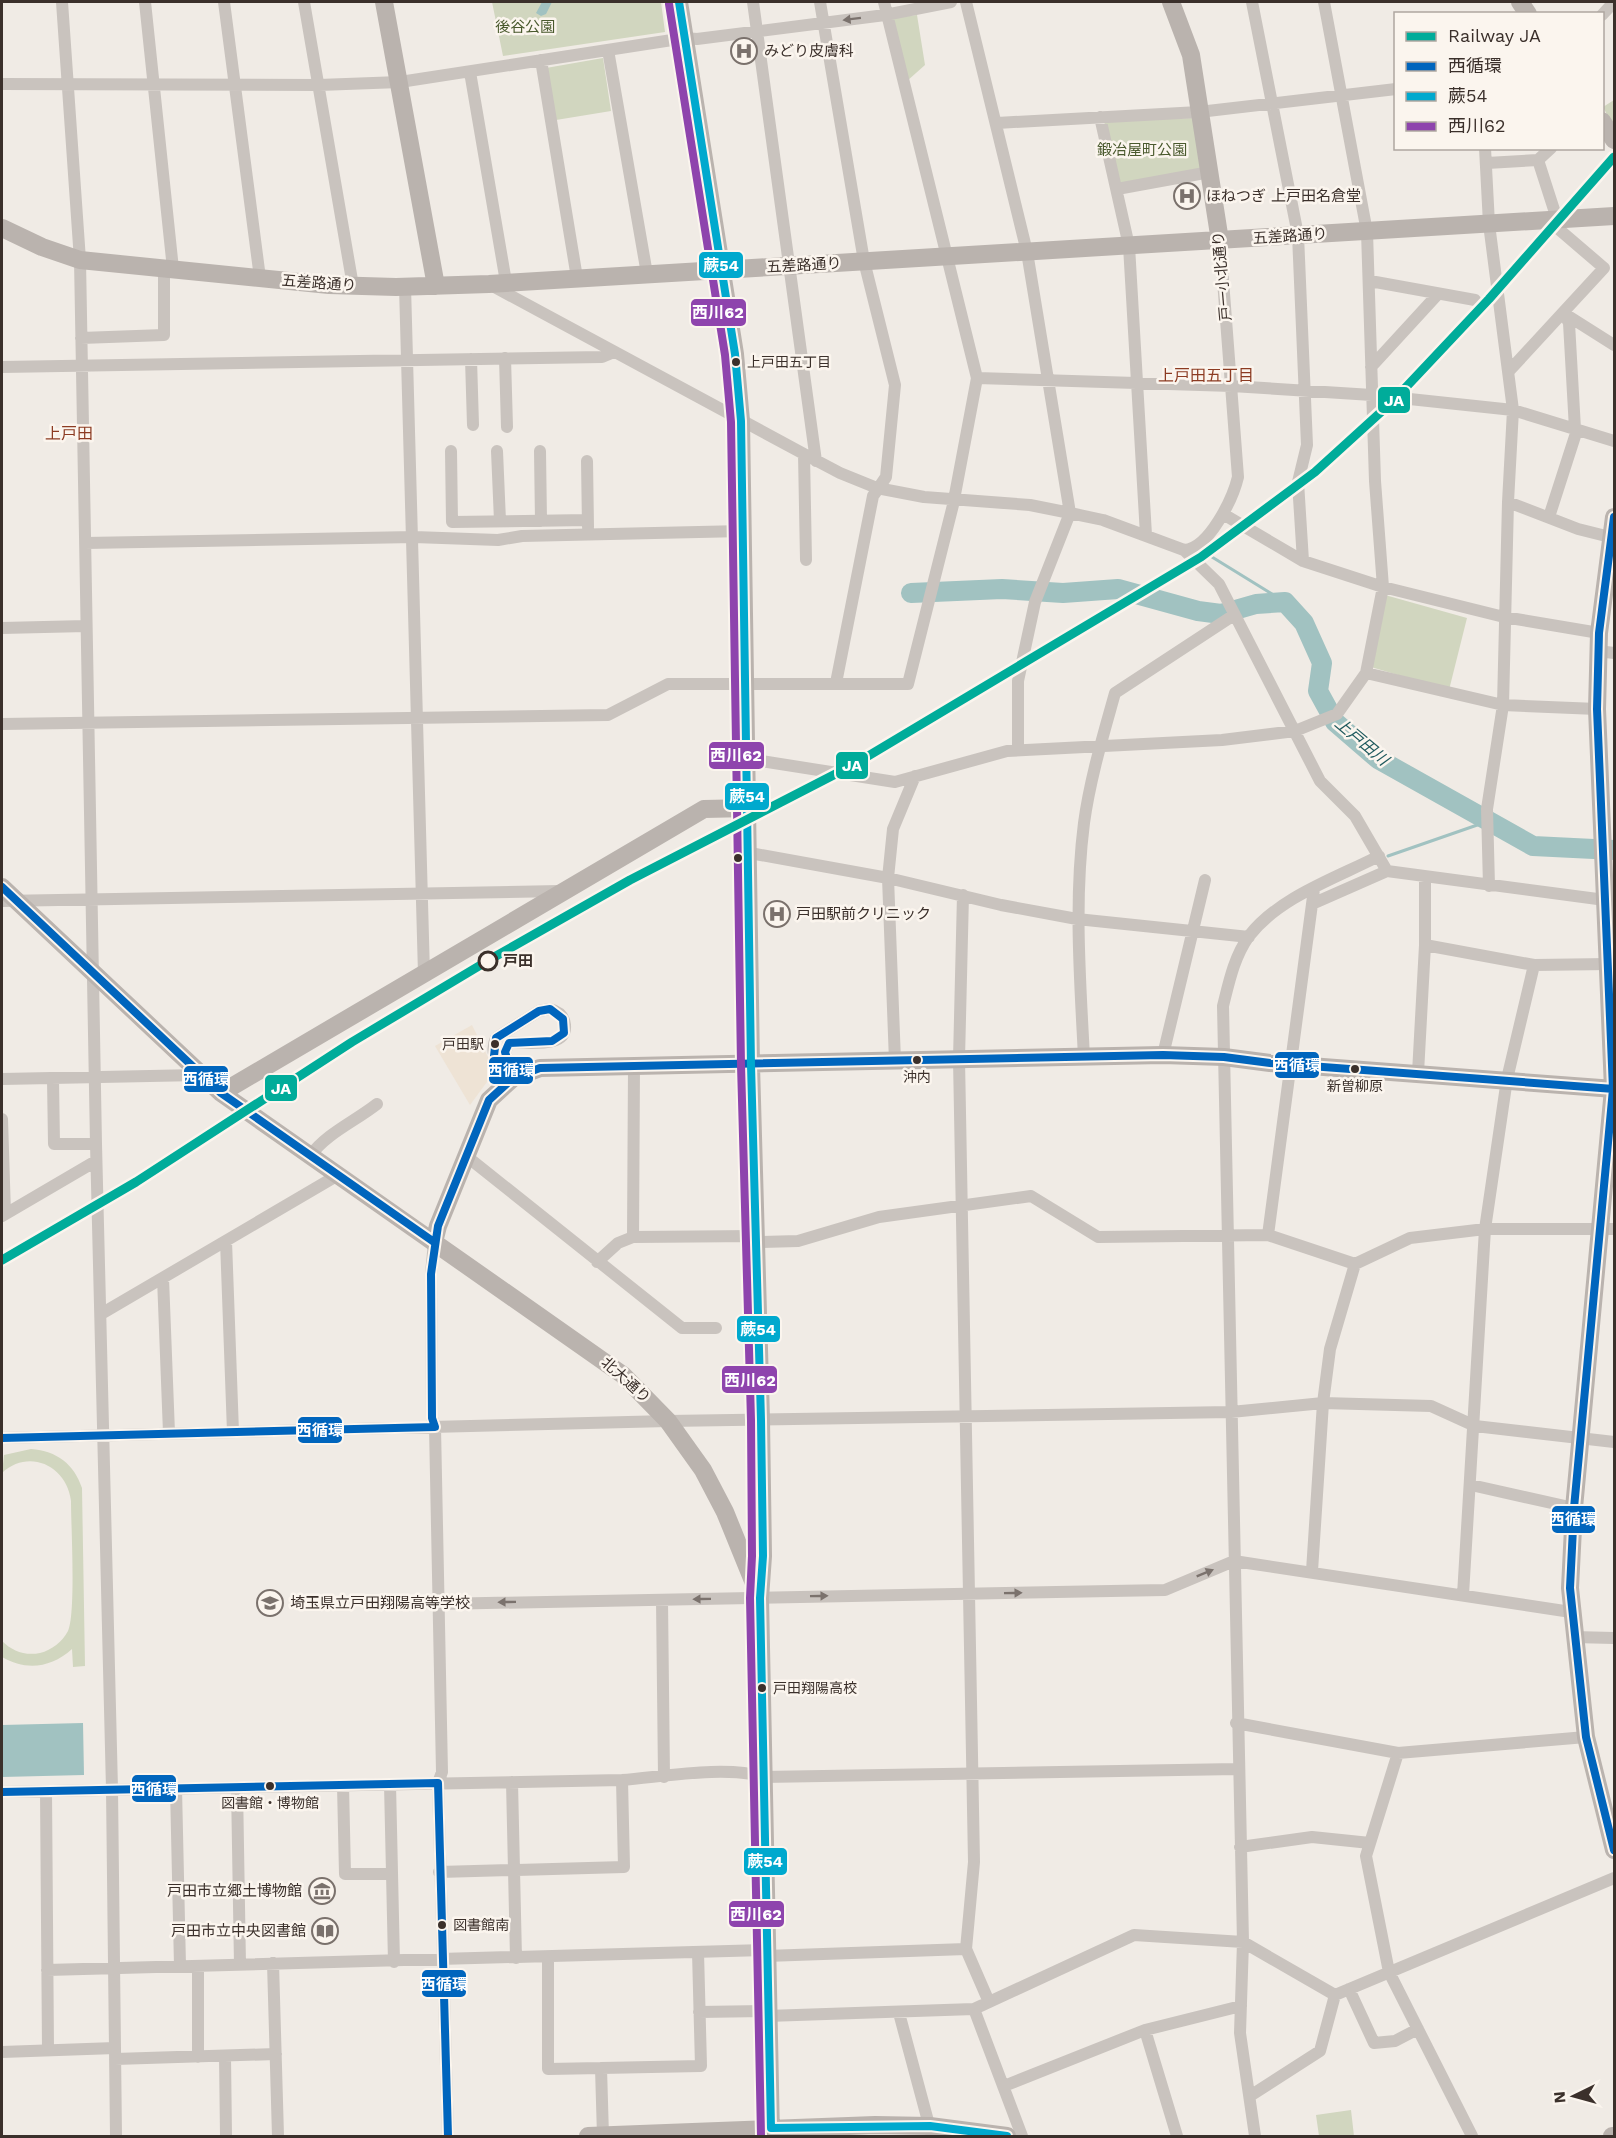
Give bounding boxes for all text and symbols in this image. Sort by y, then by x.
legend [1394,12,1604,150]
one-way arrow [842,15,861,24]
park label: 後谷公園 [495,18,555,36]
text: Railway JA [1448,25,1541,46]
hospital icon: みどり皮膚科 [729,36,759,66]
place label: みどり皮膚科 [764,42,854,60]
text: 西循環 [1448,55,1502,76]
text: 蕨54 [1448,85,1487,106]
text: 西川62 [1448,115,1505,136]
park label: 鍛冶屋町公園 [1097,141,1187,159]
hospital icon: ほねつぎ 上戸田名倉堂 [1172,181,1202,211]
place label: ほねつぎ 上戸田名倉堂 [1206,187,1361,205]
street label: 五差路通り [1252,224,1328,248]
street label: 戸一小北通り [1209,230,1235,322]
line badge: 蕨54 [698,251,744,279]
street label: 五差路通り [766,254,842,276]
text: 蕨54 [703,256,739,275]
street label: 五差路通り [281,271,357,295]
line badge: 西川62 [690,298,747,327]
text: 西川62 [692,303,744,322]
place label: 上戸田五丁目 [747,354,831,370]
marker: 上戸田五丁目 [730,356,742,368]
district label: 上戸田五丁目 [1158,366,1254,385]
line badge: JA [1377,386,1411,414]
text: JA [1384,391,1404,410]
district label: 上戸田 [45,424,93,443]
water label: 上戸田川 [1331,714,1394,771]
line badge: 西川62 [708,741,765,770]
text: 西川62 [710,746,762,765]
line badge: JA [835,751,869,780]
text: JA [842,756,862,775]
line badge: 蕨54 [724,782,770,811]
text: 蕨54 [729,787,765,806]
unlabelled marker [732,852,744,864]
hospital icon: 戸田駅前クリニック [762,899,792,929]
place label: 戸田駅前クリニック [796,905,931,923]
marker: 戸田 [478,951,498,971]
place label: 戸田 [503,952,533,970]
place label: 戸田駅 [442,1036,484,1052]
marker: 戸田駅 [489,1038,501,1050]
line badge: 西循環 [1274,1051,1320,1079]
marker: 沖内 [911,1054,923,1066]
line badge: 西循環 [488,1056,534,1085]
text: 西循環 [1273,1056,1321,1075]
text: 西循環 [487,1061,535,1080]
marker: 新曽柳原 [1349,1063,1361,1075]
line badge: 西循環 [183,1065,229,1093]
place label: 沖内 [903,1069,931,1085]
text: 西循環 [182,1070,230,1089]
line badge: JA [264,1074,298,1102]
place label: 新曽柳原 [1327,1078,1383,1094]
text: JA [271,1079,291,1098]
line badge: 蕨54 [736,1315,781,1343]
text: 蕨54 [740,1320,776,1339]
street label: 北大通り [598,1353,654,1407]
line badge: 西川62 [721,1365,778,1394]
text: 西川62 [724,1371,776,1390]
line badge: 西循環 [297,1416,343,1444]
text: 西循環 [296,1421,344,1440]
line badge: 西循環 [1551,1505,1596,1534]
text: 西循環 [1549,1510,1597,1529]
one-way arrow [1196,1568,1214,1577]
school or university icon: 埼玉県立戸田翔陽高等学校 [255,1588,285,1618]
one-way arrow [1004,1588,1023,1597]
one-way arrow [809,1592,828,1601]
place label: 埼玉県立戸田翔陽高等学校 [290,1594,470,1612]
one-way arrow [692,1594,711,1604]
one-way arrow [497,1598,516,1607]
place label: 戸田翔陽高校 [773,1680,857,1696]
marker: 戸田翔陽高校 [756,1682,768,1694]
line badge: 西循環 [131,1774,177,1803]
text: 西循環 [130,1780,178,1799]
marker: 図書館・博物館 [264,1780,276,1792]
place label: 図書館・博物館 [221,1795,319,1811]
line badge: 蕨54 [743,1847,788,1876]
text: 蕨54 [747,1852,783,1871]
museum icon: 戸田市立郷土博物館 [307,1876,337,1906]
place label: 戸田市立郷土博物館 [167,1882,302,1900]
line badge: 西川62 [728,1900,785,1928]
text: 西川62 [730,1905,782,1924]
library icon: 戸田市立中央図書館 [310,1916,340,1946]
place label: 図書館南 [453,1917,509,1933]
marker: 図書館南 [436,1919,448,1931]
place label: 戸田市立中央図書館 [171,1922,306,1940]
line badge: 西循環 [421,1969,467,1998]
text: 西循環 [420,1975,468,1994]
north arrow [1544,2066,1604,2126]
text: N [1550,2091,1570,2104]

